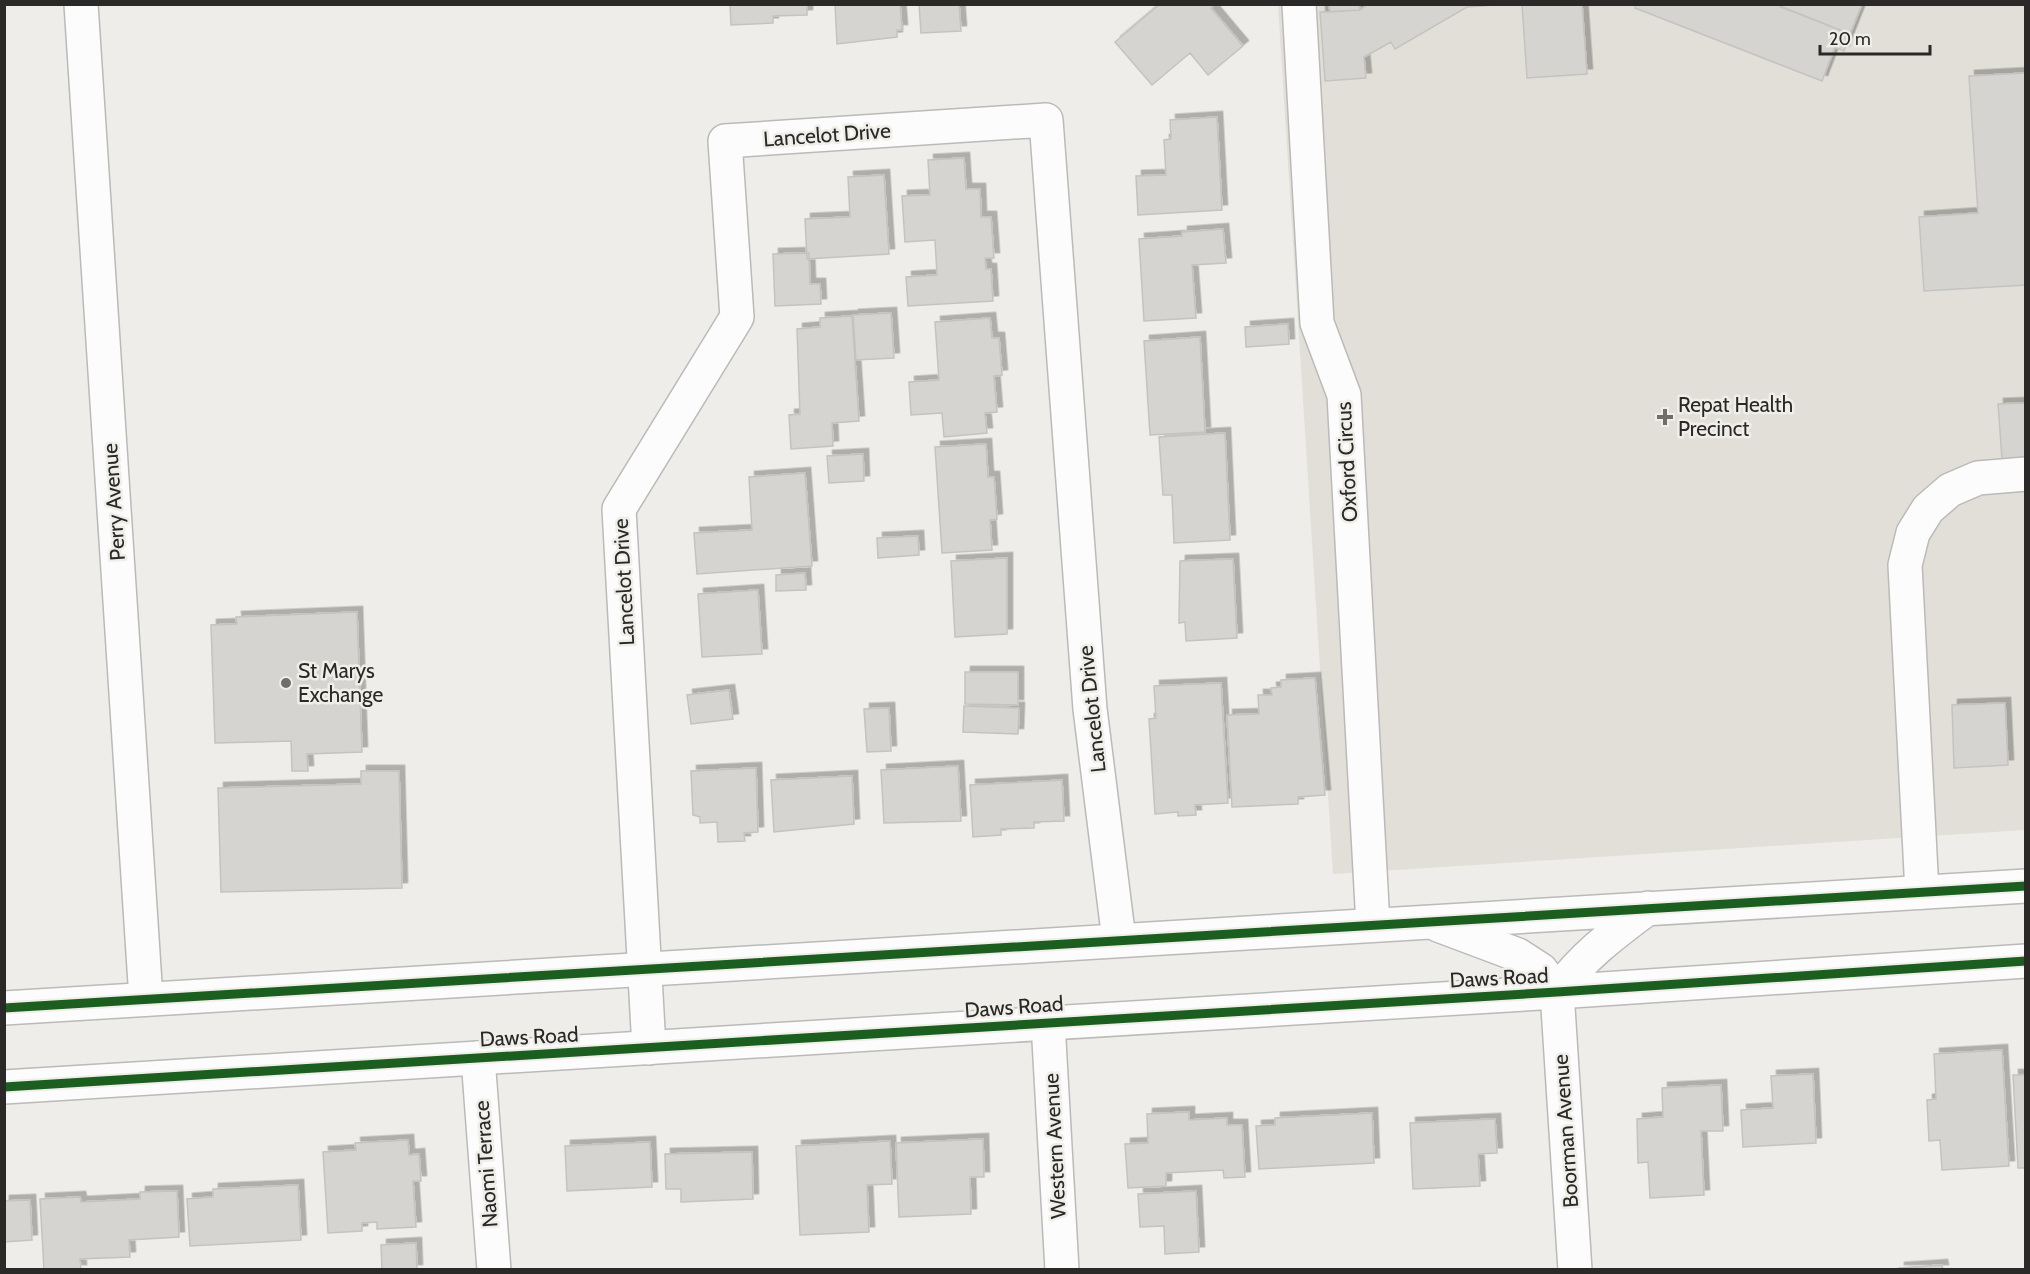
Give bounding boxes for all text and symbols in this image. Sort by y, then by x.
scale bar [1820,18,1930,56]
text: 20 m [1829,28,1871,50]
street label: Lancelot Drive [762,118,892,151]
place label: Repat Health Precinct [1678,392,1793,441]
street label: Oxford Circus [1331,401,1362,523]
marker: Repat Health Precinct [1656,408,1674,426]
street label: Perry Avenue [97,442,130,562]
street label: Lancelot Drive [608,517,639,646]
street label: Lancelot Drive [1072,644,1111,774]
place label: St Marys Exchange [298,658,383,707]
marker: St Marys Exchange [279,676,293,690]
street label: Daws Road [1449,962,1549,993]
street label: Daws Road [964,991,1064,1022]
street label: Daws Road [479,1021,579,1052]
street label: Boorman Avenue [1548,1053,1583,1209]
street label: Western Avenue [1038,1072,1071,1220]
street label: Naomi Terrace [469,1099,502,1228]

